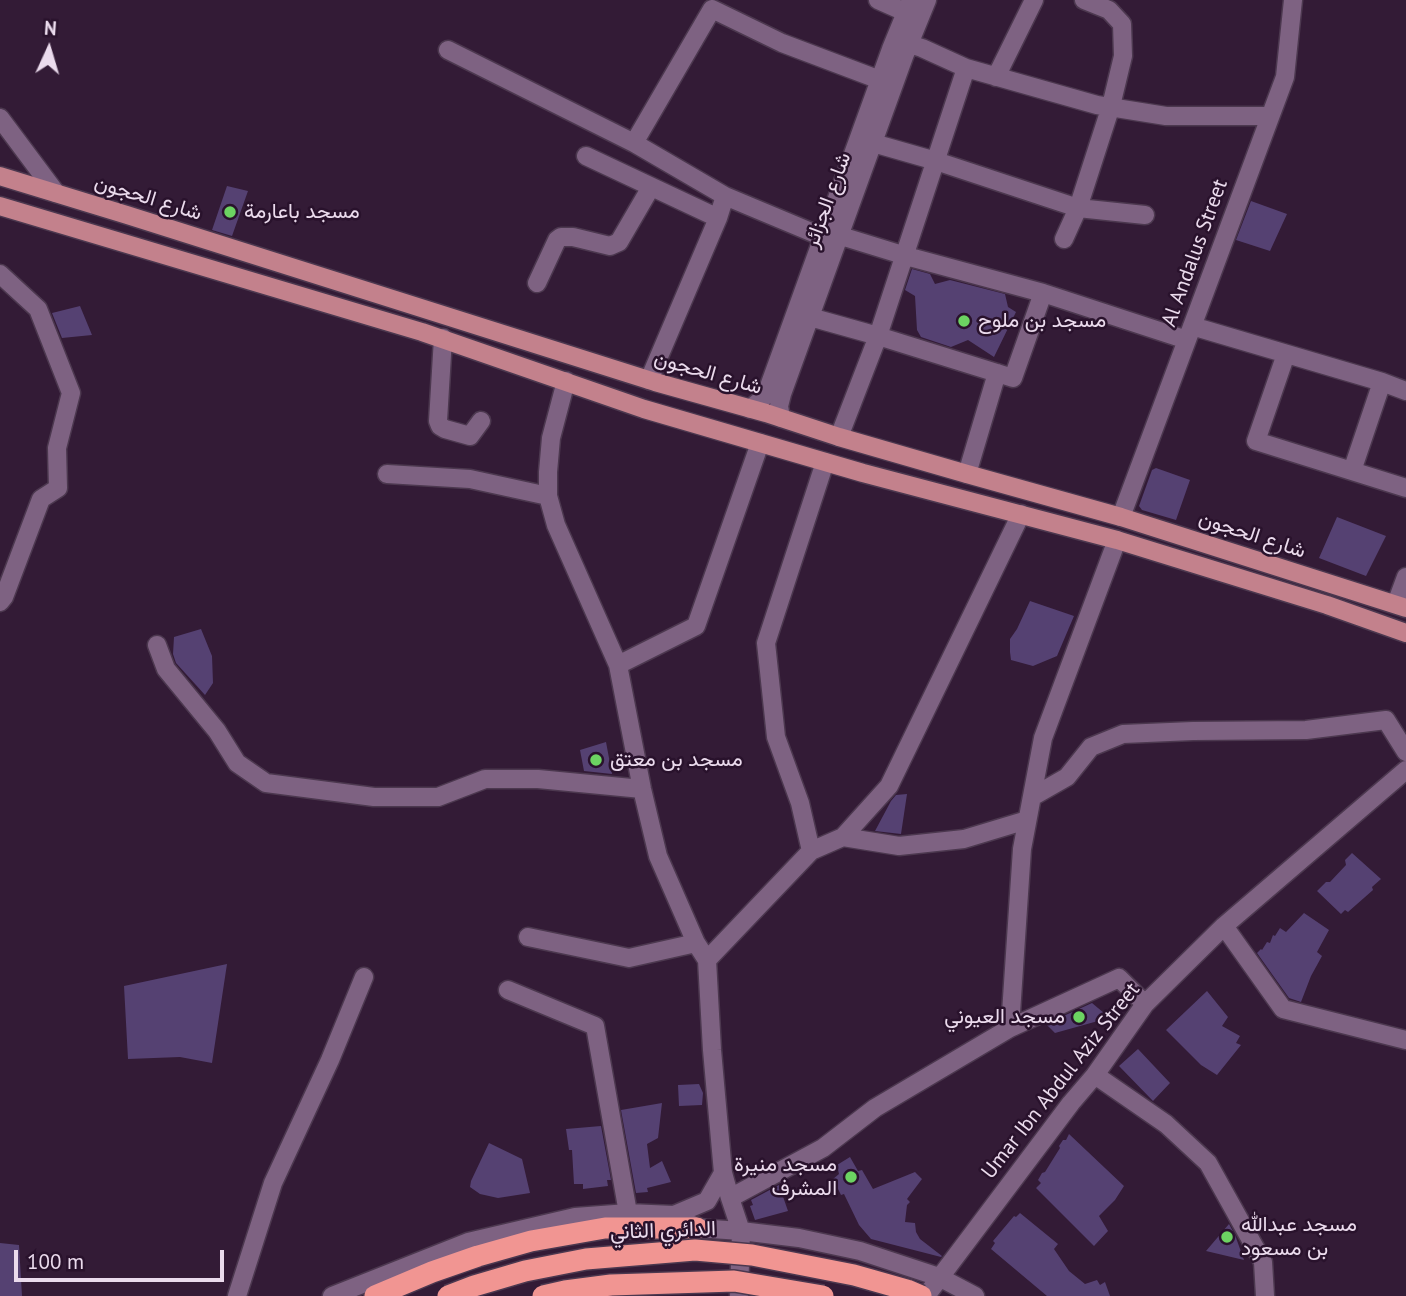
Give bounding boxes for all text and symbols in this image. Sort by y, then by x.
north arrow [14,14,84,84]
text: N [43,16,58,40]
street label: شارع الجزائر [799,149,857,251]
street label: شارع الحجون [91,170,205,226]
street label: Al Andalus Street [1157,176,1233,330]
place label: مسجد باعارمة [244,199,360,225]
marker: مسجد باعارمة [222,204,238,220]
place label: مسجد بن ملوح [978,308,1106,334]
marker: مسجد بن ملوح [956,313,972,329]
street label: شارع الحجون [651,346,765,400]
street label: شارع الحجون [1195,506,1309,564]
place label: مسجد بن معتق [610,747,743,773]
marker: مسجد بن معتق [588,752,604,768]
street label: Umar Ibn Abdul Aziz Street [977,978,1145,1184]
place label: مسجد العيوني [944,1004,1065,1030]
marker: مسجد العيوني [1071,1009,1087,1025]
place label: مسجد منيرة المشرف [734,1152,837,1202]
marker: مسجد منيرة المشرف [843,1169,859,1185]
place label: مسجد عبدالله بن مسعود [1241,1212,1357,1262]
street label: الدائري الثاني [610,1217,716,1245]
marker: مسجد عبدالله بن مسعود [1219,1229,1235,1245]
scale bar [18,1236,228,1280]
text: 100 m [27,1248,84,1275]

